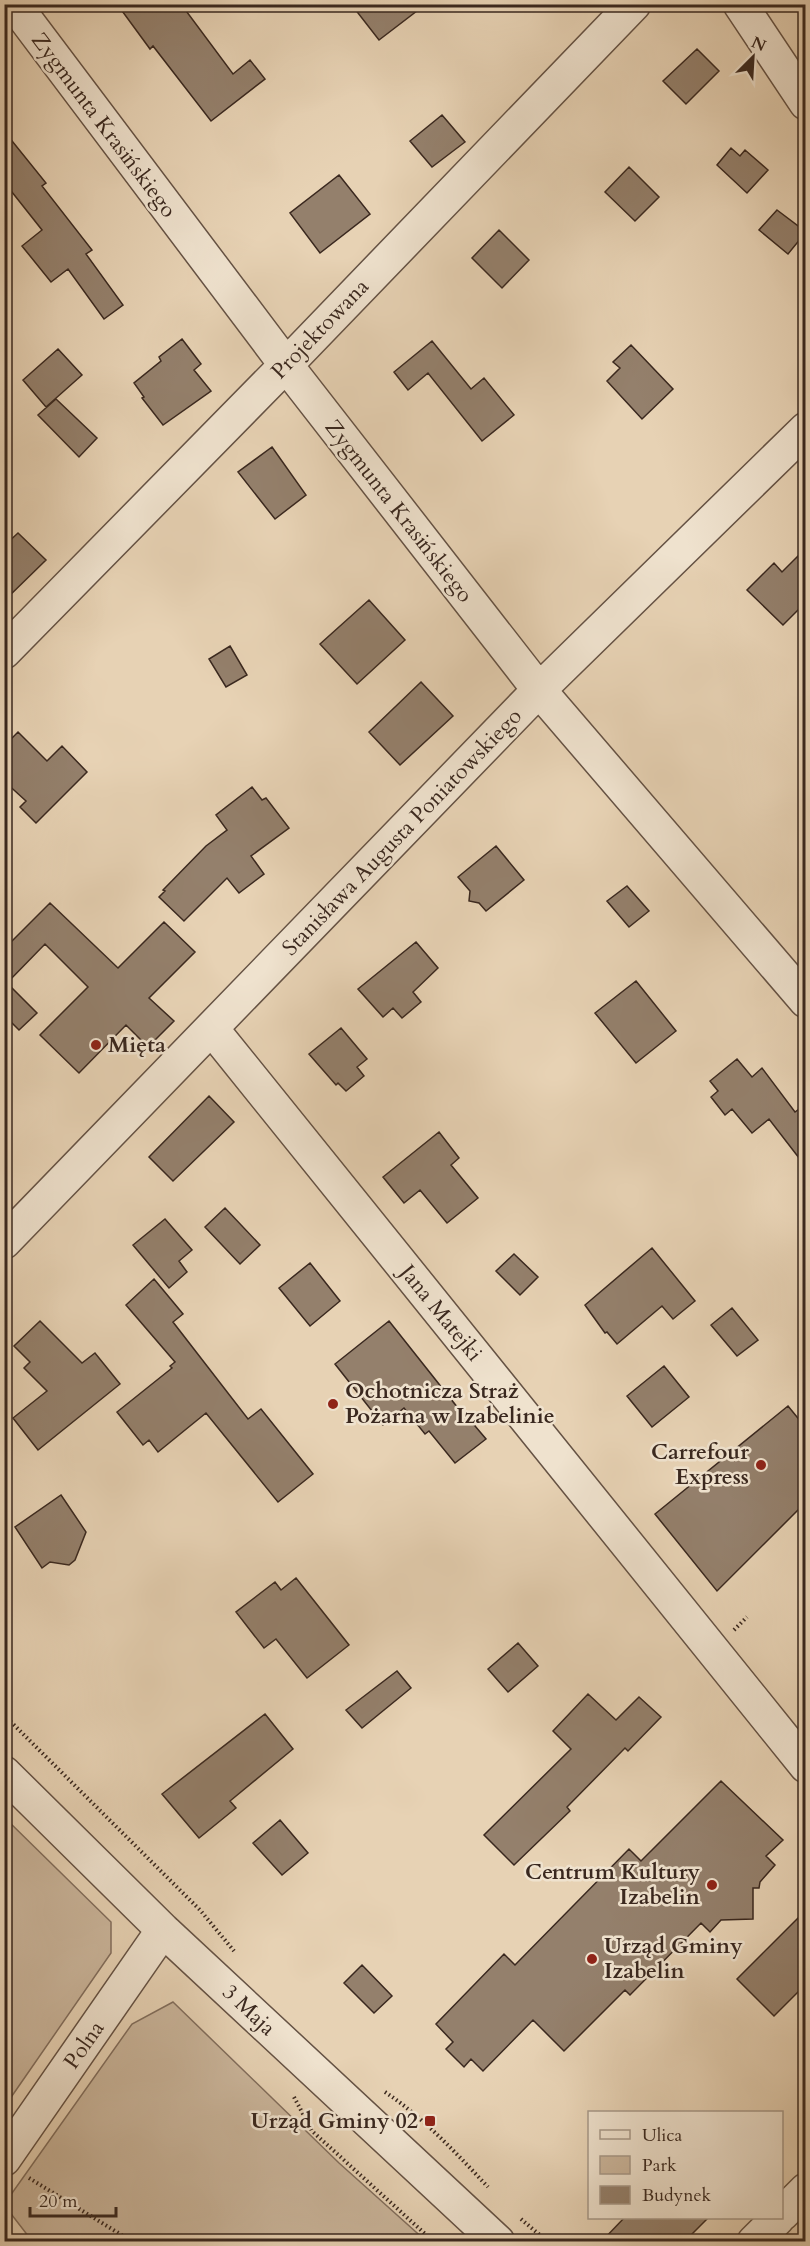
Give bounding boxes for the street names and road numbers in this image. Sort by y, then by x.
street label: Zygmunta Krasińskiego [24,26,184,224]
street label: Projektowana [264,272,376,386]
street label: Zygmunta Krasińskiego [318,413,480,609]
street label: Stanisława Augusta Poniatowskiego [275,702,529,962]
street label: Jana Matejki [391,1256,489,1368]
street label: 3 Maja [216,1978,283,2043]
street label: Polna [57,2014,112,2075]

